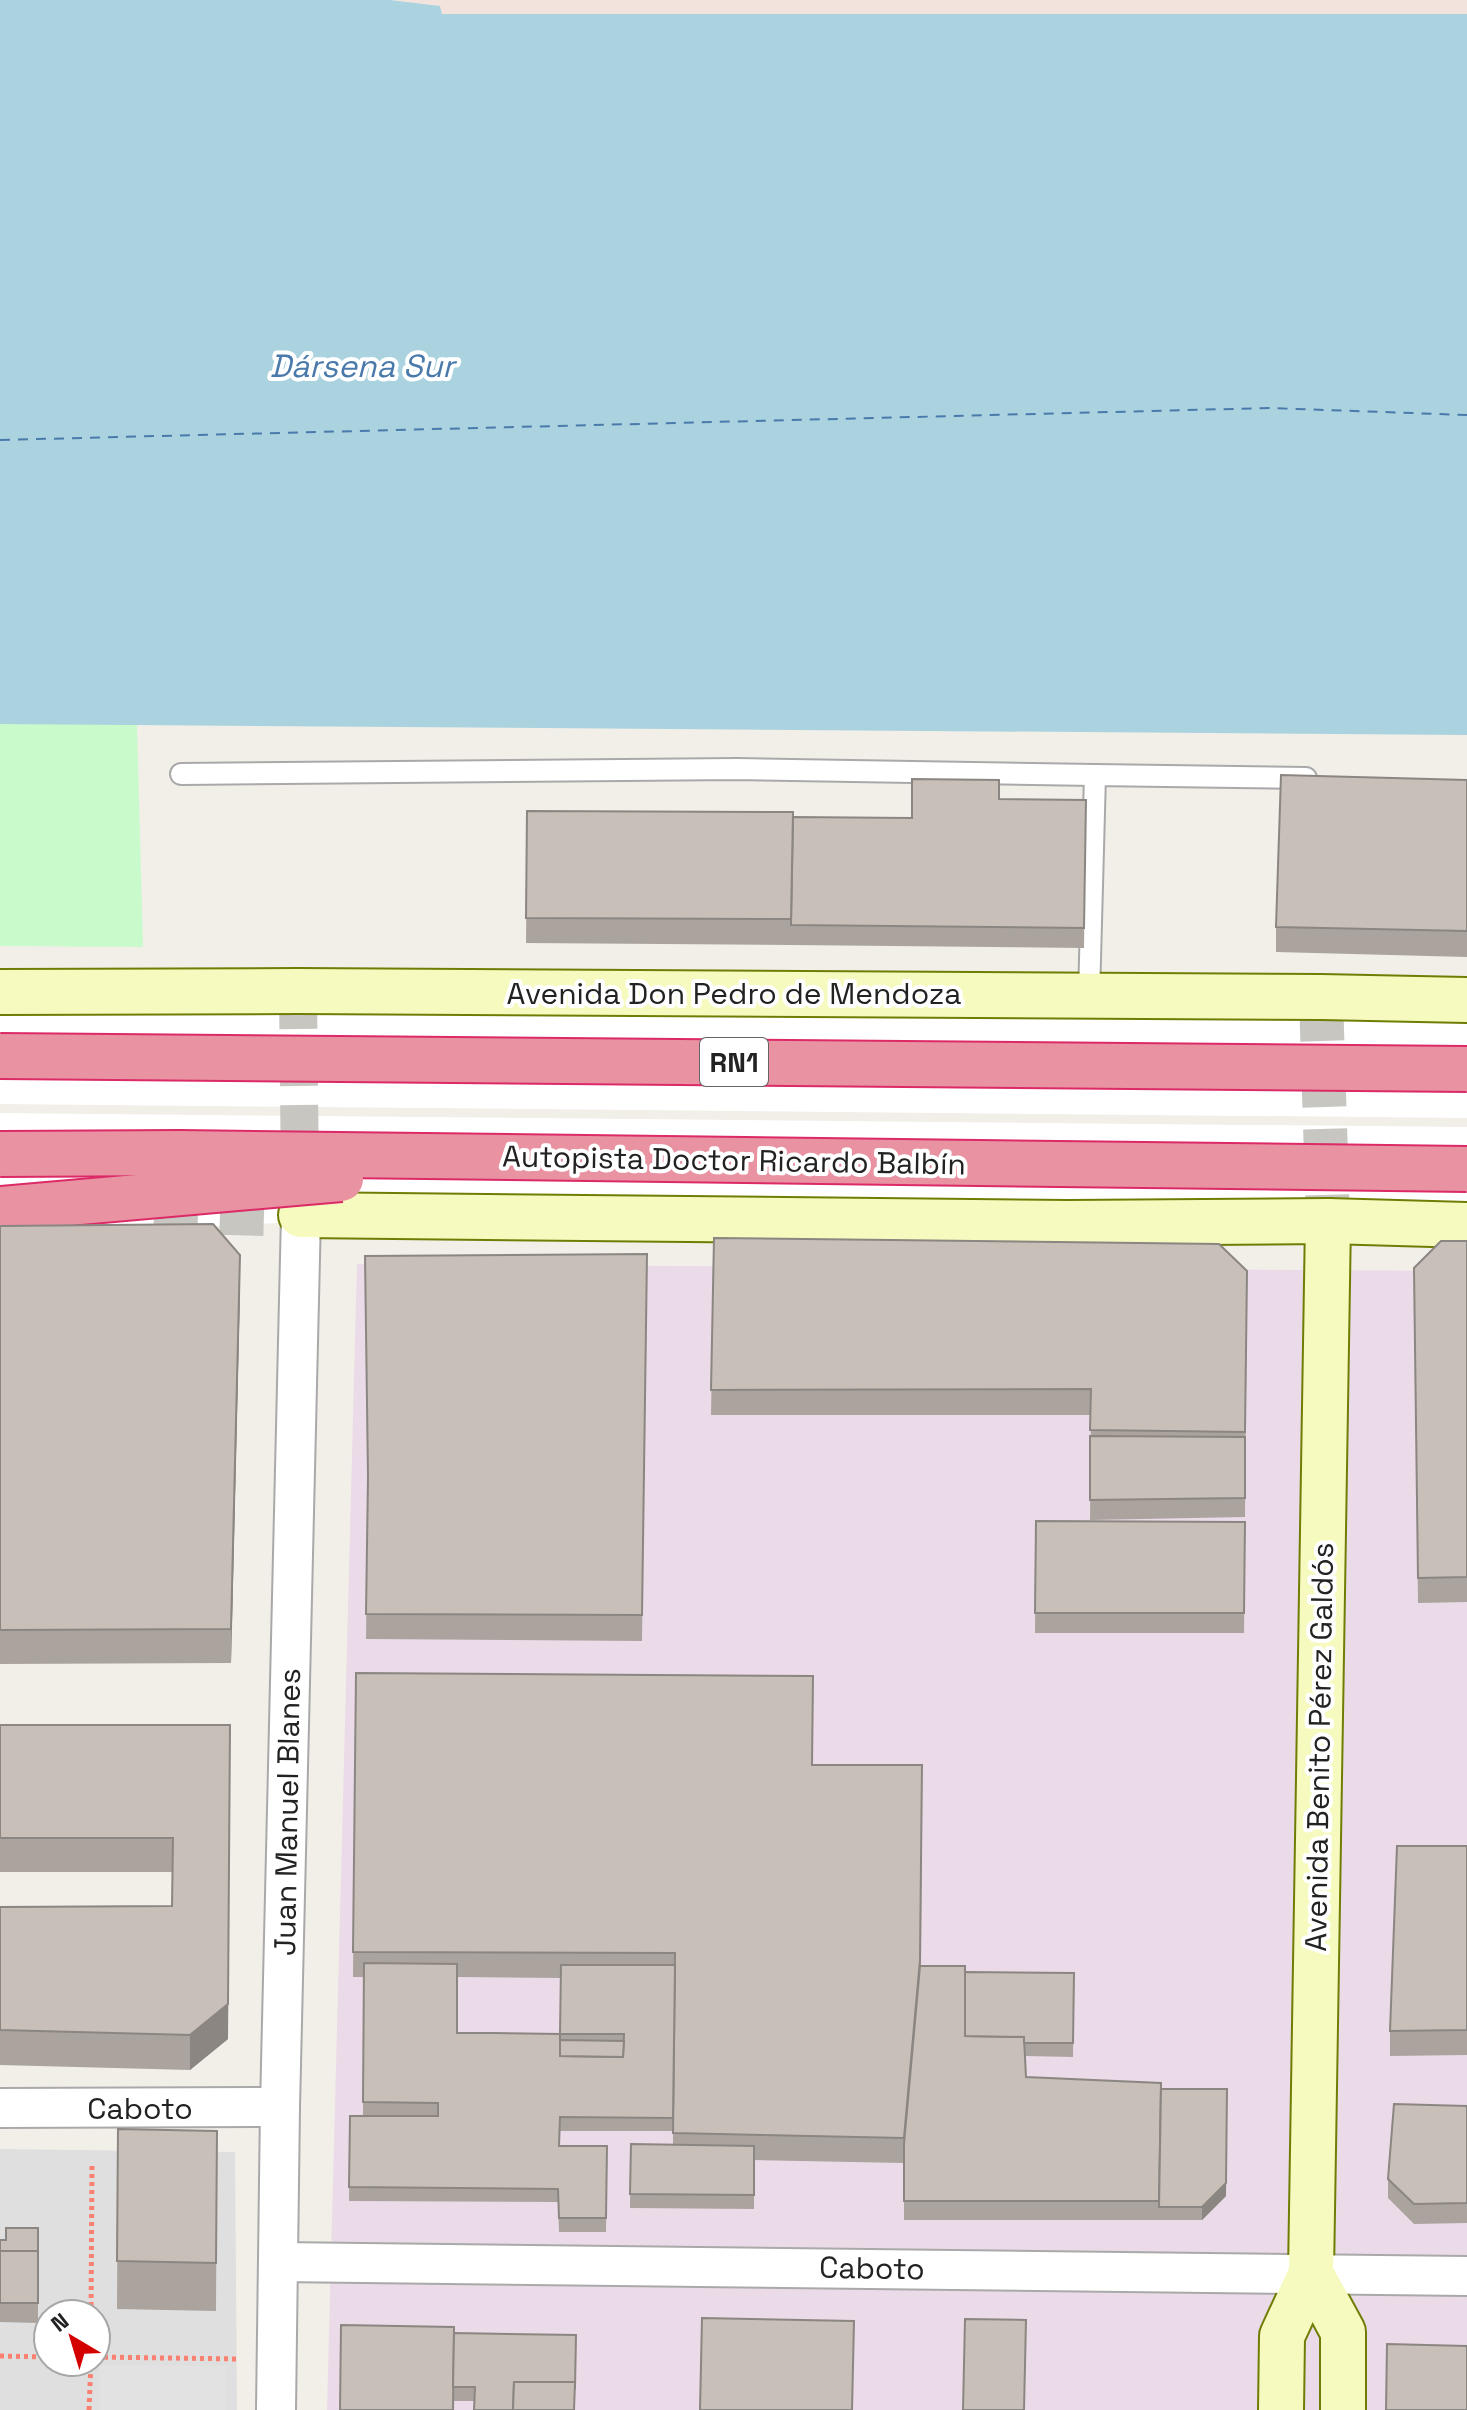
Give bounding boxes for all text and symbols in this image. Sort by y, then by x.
water label: Dársena Sur [270,346,457,386]
street label: Avenida Don Pedro de Mendoza [507,974,961,1013]
road number: RN1 [700,1038,768,1086]
street label: Autopista Doctor Ricardo Balbín [502,1136,966,1184]
street label: Avenida Benito Pérez Galdós [1296,1542,1342,1952]
street label: Juan Manuel Blanes [265,1668,309,1956]
street label: Caboto [87,2089,193,2128]
street label: Caboto [819,2248,925,2288]
north arrow [32,2298,112,2378]
text: N [45,2307,74,2338]

